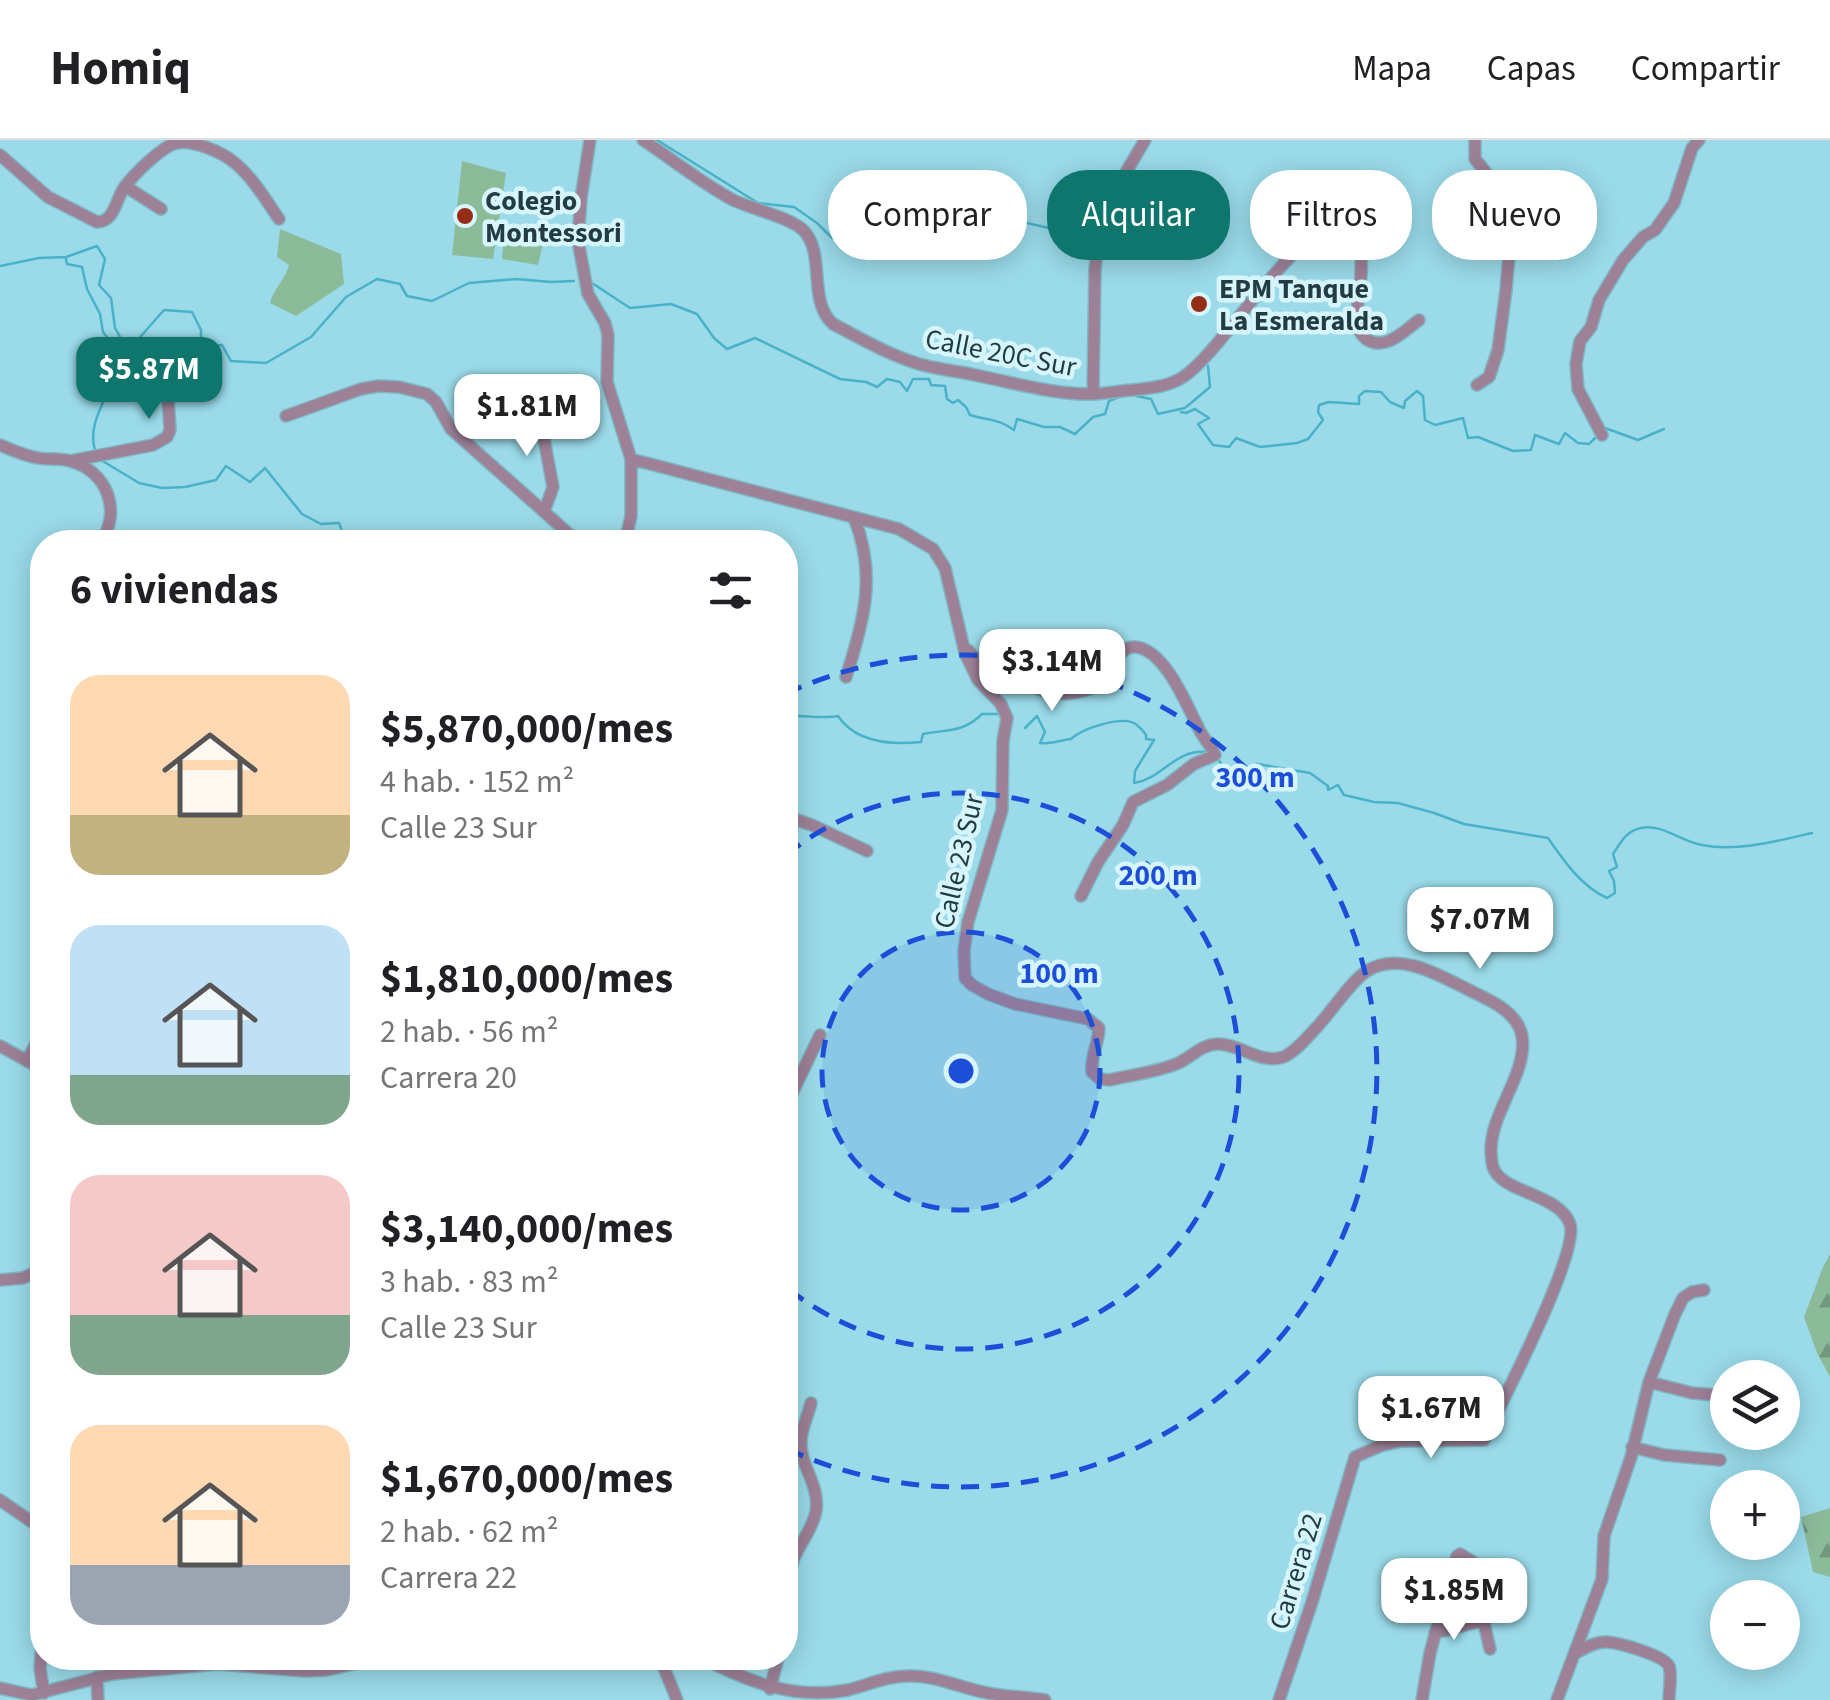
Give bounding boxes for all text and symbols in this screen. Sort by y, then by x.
text: Homiq [50,35,191,103]
text: Mapa [1352,44,1432,94]
text: Capas [1487,44,1576,94]
text: Compartir [1631,44,1780,94]
chip: Comprar [828,170,1027,260]
chip: Alquilar [1047,170,1230,260]
chip: Filtros [1250,170,1412,260]
chip: Nuevo [1432,170,1597,260]
place label: Colegio Montessori [485,181,622,253]
marker: Colegio Montessori [454,205,476,227]
place label: EPM Tanque La Esmeralda [1219,269,1384,341]
marker: EPM Tanque La Esmeralda [1188,293,1210,315]
street label: Calle 20C Sur [922,319,1080,387]
pin: $5.87M [68,337,230,422]
text: $5.87M [98,346,200,392]
pin: $1.81M [446,374,608,459]
text: $1.81M [476,383,578,429]
text: 6 viviendas [70,560,278,620]
icon: filters [703,563,758,618]
pin: $3.14M [971,629,1133,714]
text: $3.14M [1001,638,1103,684]
text: $5,870,000/mes [380,699,673,759]
icon: home [150,715,270,835]
text: 300 m [1215,756,1295,799]
text: 4 hab. · 152 m² [380,759,574,805]
street label: Calle 23 Sur [924,790,994,933]
text: Calle 23 Sur [380,805,537,851]
text: 200 m [1118,854,1198,897]
pin: $7.07M [1399,887,1561,972]
text: $7.07M [1429,896,1531,942]
text: $1,810,000/mes [380,949,673,1009]
text: 100 m [1019,952,1099,995]
icon: home [150,965,270,1085]
text: 2 hab. · 56 m² [380,1009,558,1055]
centre of rings [943,1053,979,1089]
text: Carrera 20 [380,1055,517,1101]
text: $3,140,000/mes [380,1199,673,1259]
icon: home [150,1215,270,1335]
text: 3 hab. · 83 m² [380,1259,558,1305]
text: Calle 23 Sur [380,1305,537,1351]
map controls [1710,1360,1800,1670]
button: layers [1710,1360,1800,1450]
pin: $1.67M [1350,1376,1512,1461]
text: $1.67M [1380,1385,1482,1431]
text: $1,670,000/mes [380,1449,673,1509]
icon: home [150,1465,270,1585]
button: + [1710,1470,1800,1560]
street label: Carrera 22 [1259,1508,1333,1634]
text: 2 hab. · 62 m² [380,1509,558,1555]
text: Carrera 22 [380,1555,517,1601]
pin: $1.85M [1373,1558,1535,1643]
text: $1.85M [1403,1567,1505,1613]
button: − [1710,1580,1800,1670]

